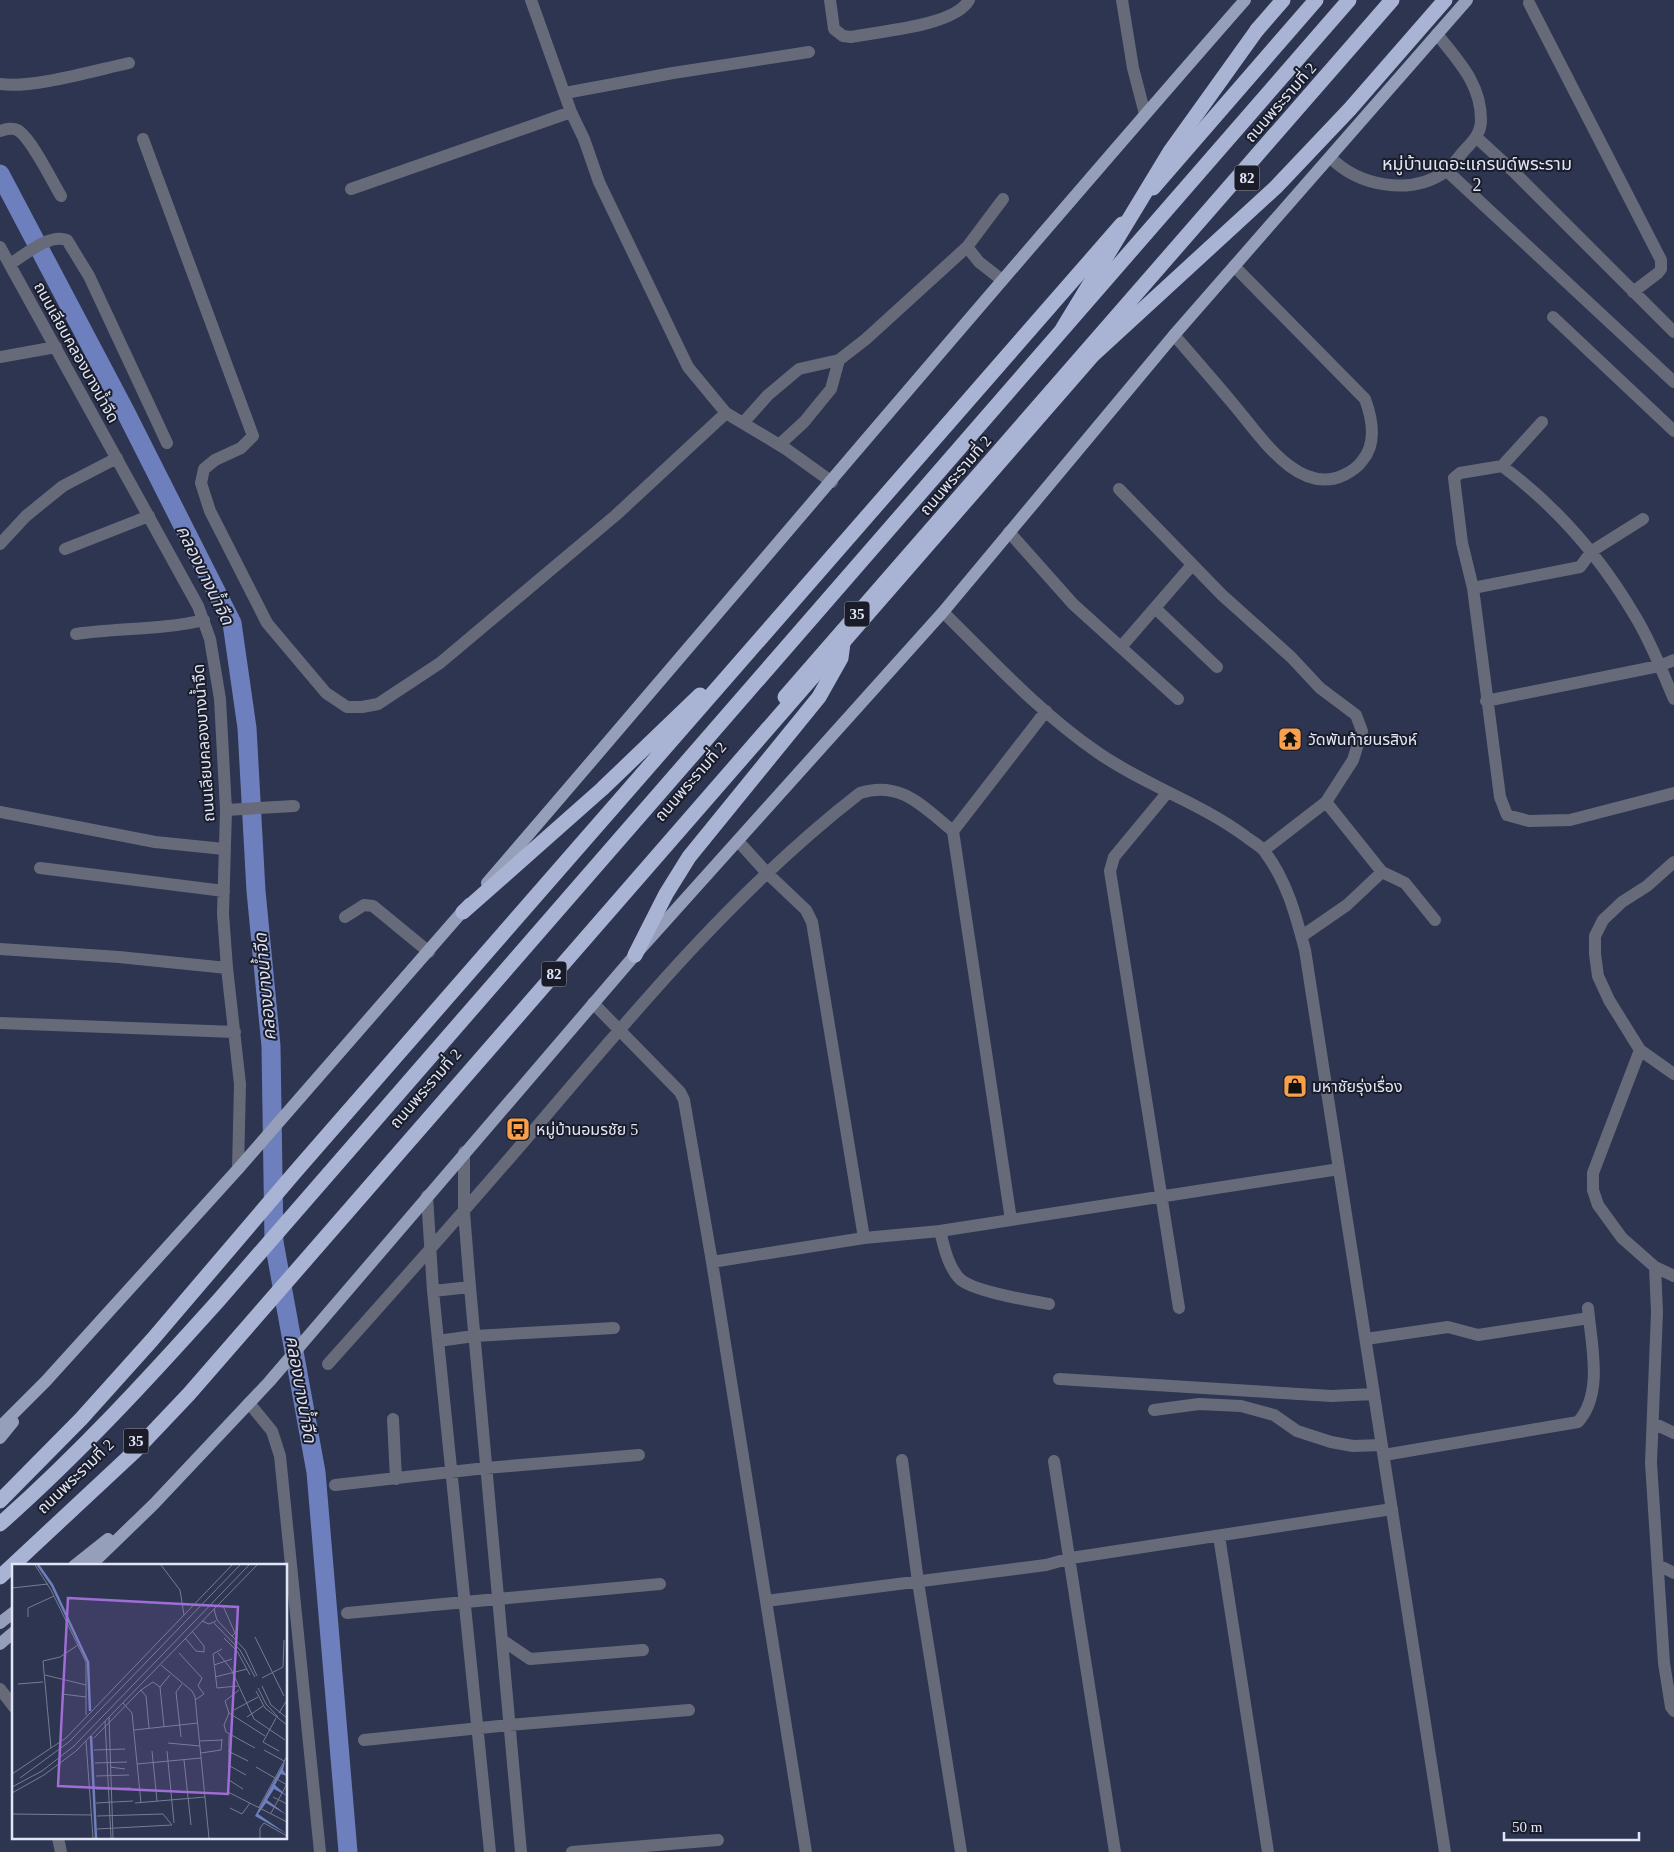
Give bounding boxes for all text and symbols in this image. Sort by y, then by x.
street label: ถนนพระรามที่ 2 [1239,57,1319,145]
district label: หมู่บ้านเดอะแกรนด์พระราม 2 [1382,154,1572,195]
road number: 82 [1234,166,1260,190]
street label: ถนนเลียบคลองบางน้ำจืด [31,277,125,426]
street label: ถนนพระรามที่ 2 [914,430,994,518]
water label: คลองบางน้ำจืด [172,521,241,629]
road number: 35 [844,602,870,626]
street label: ถนนเลียบคลองบางน้ำจืด [187,663,217,823]
temple icon: วัดพันท้ายนรสิงห์ [1277,726,1303,752]
place label: วัดพันท้ายนรสิงห์ [1308,731,1418,748]
street label: ถนนพระรามที่ 2 [649,736,729,824]
water label: คลองบางน้ำจืด [247,931,280,1042]
road number: 82 [542,962,566,986]
street label: ถนนพระรามที่ 2 [384,1043,464,1131]
shop icon: มหาชัยรุ่งเรื่อง [1282,1073,1308,1099]
place label: มหาชัยรุ่งเรื่อง [1312,1075,1403,1096]
bus stop icon: หมู่บ้านอมรชัย 5 [505,1116,531,1142]
place label: หมู่บ้านอมรชัย 5 [536,1121,638,1139]
water label: คลองบางน้ำจืด [282,1333,323,1445]
road number: 35 [124,1428,148,1454]
street label: ถนนพระรามที่ 2 [32,1434,117,1517]
inset map [12,1564,288,1840]
scale bar [1504,1810,1639,1842]
text: 50 m [1512,1819,1543,1835]

